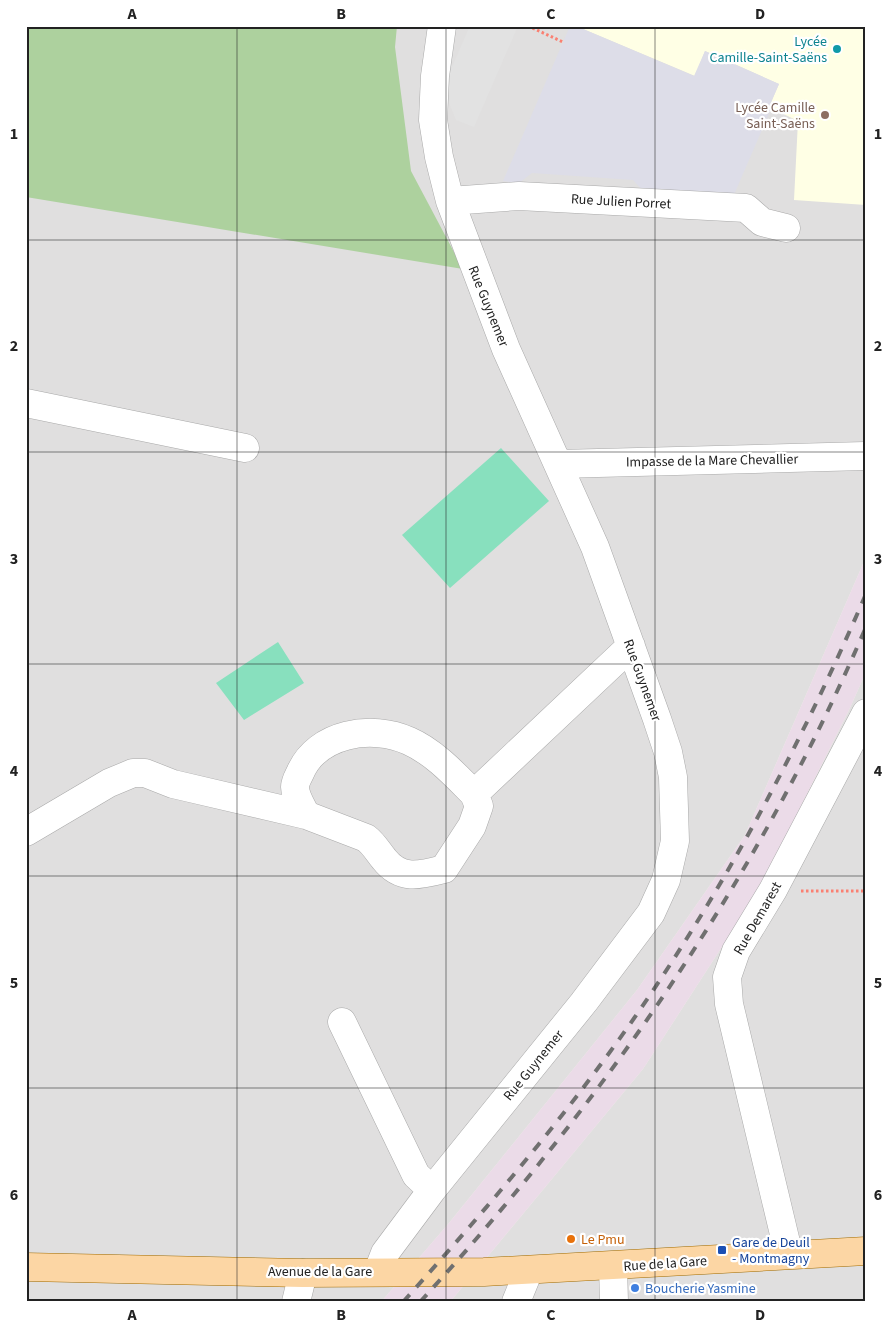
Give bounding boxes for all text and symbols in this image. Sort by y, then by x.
text: A [126,3,137,25]
text: B [336,3,346,25]
text: C [546,3,556,25]
text: D [755,3,765,25]
place label: Lycée Camille-Saint-Saëns [709,32,827,68]
marker: Lycée Camille-Saint-Saëns [831,43,843,55]
place label: Lycée Camille Saint-Saëns [735,98,815,134]
marker: Lycée Camille Saint-Saëns [819,109,831,121]
text: 1 [10,123,18,145]
text: 1 [874,123,882,145]
street label: Rue Julien Porret [570,189,672,215]
street label: Rue Guynemer [463,263,514,350]
text: 2 [10,335,18,357]
text: 2 [874,335,882,357]
street label: Impasse de la Mare Chevallier [626,449,798,473]
text: 3 [10,548,18,570]
text: 3 [874,548,882,570]
street label: Rue Guynemer [618,636,666,724]
text: 4 [10,760,19,782]
text: 4 [874,760,883,782]
street label: Rue Demarest [729,878,787,959]
text: 5 [10,972,18,994]
text: 5 [874,972,882,994]
street label: Rue Guynemer [499,1026,569,1105]
text: 6 [10,1184,18,1206]
text: 6 [874,1184,882,1206]
place label: Le Pmu [581,1230,625,1250]
marker: Le Pmu [565,1233,577,1245]
place label: Gare de Deuil - Montmagny [732,1233,810,1269]
marker: Gare de Deuil - Montmagny [716,1244,728,1256]
street label: Rue de la Gare [623,1251,708,1277]
street label: Avenue de la Gare [268,1262,372,1282]
place label: Boucherie Yasmine [645,1279,756,1299]
marker: Boucherie Yasmine [629,1282,641,1294]
text: A [126,1304,137,1326]
text: B [336,1304,346,1326]
text: C [546,1304,556,1326]
text: D [755,1304,765,1326]

